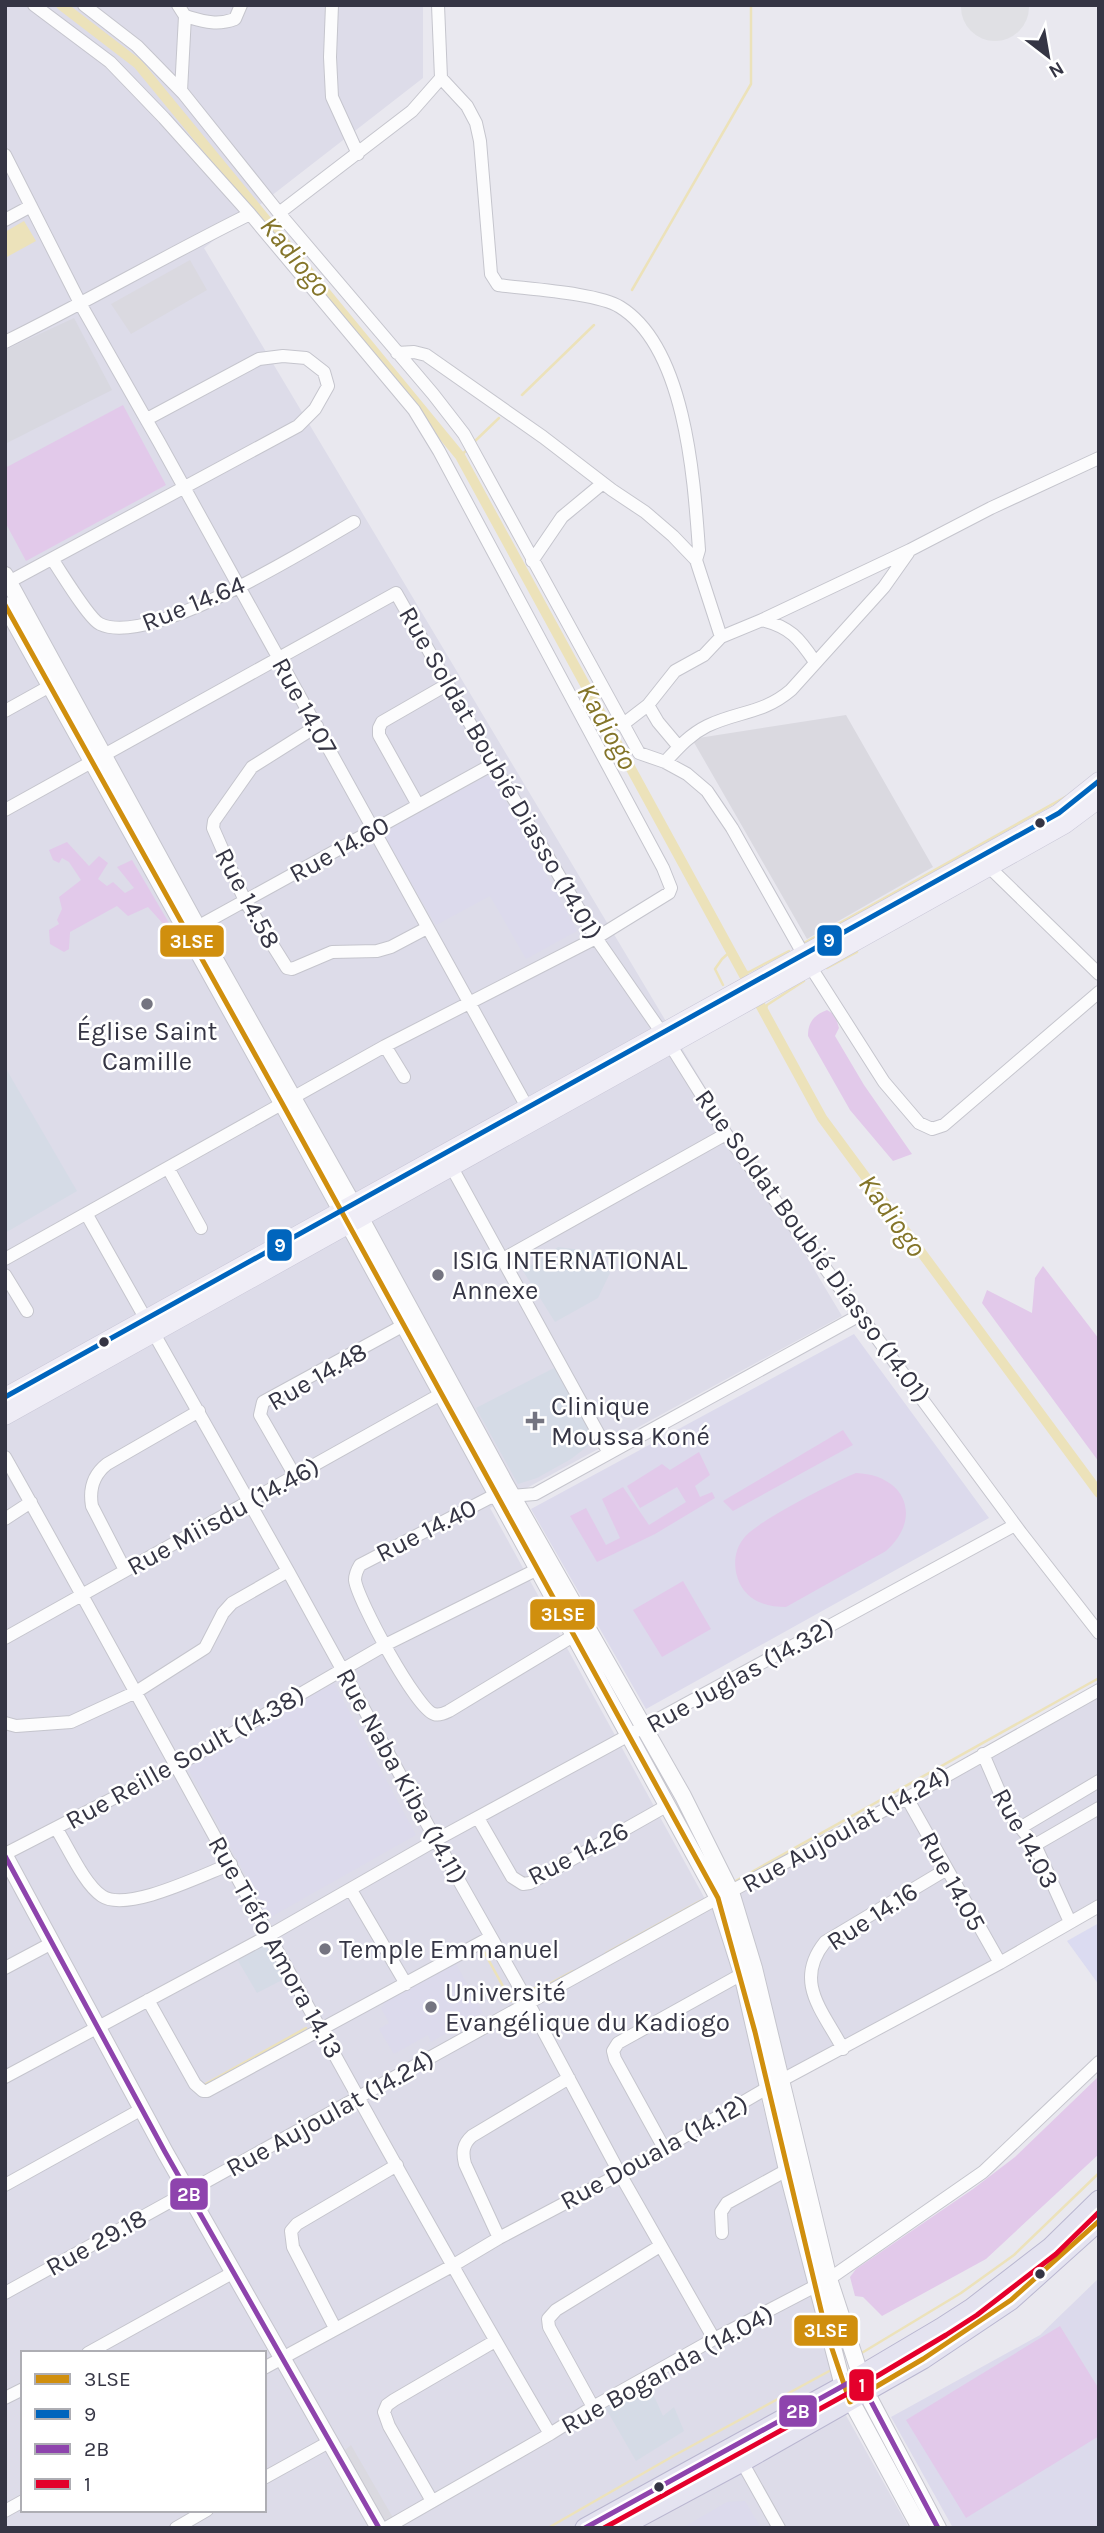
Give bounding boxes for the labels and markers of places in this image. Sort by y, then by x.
unlabelled marker [1033,816,1047,830]
marker: Église Saint Camille [139,996,155,1012]
place label: Église Saint Camille [77,1015,218,1077]
place label: ISIG INTERNATIONAL Annexe [452,1245,687,1306]
marker: ISIG INTERNATIONAL Annexe [430,1267,446,1283]
unlabelled marker [97,1335,111,1349]
place label: Clinique Moussa Koné [551,1391,710,1452]
marker: Clinique Moussa Koné [525,1411,545,1431]
place label: Temple Emmanuel [339,1934,559,1965]
marker: Temple Emmanuel [317,1941,333,1957]
place label: Université Evangélique du Kadiogo [445,1977,730,2038]
marker: Université Evangélique du Kadiogo [423,1999,439,2015]
unlabelled marker [1033,2267,1047,2281]
unlabelled marker [652,2480,666,2494]

